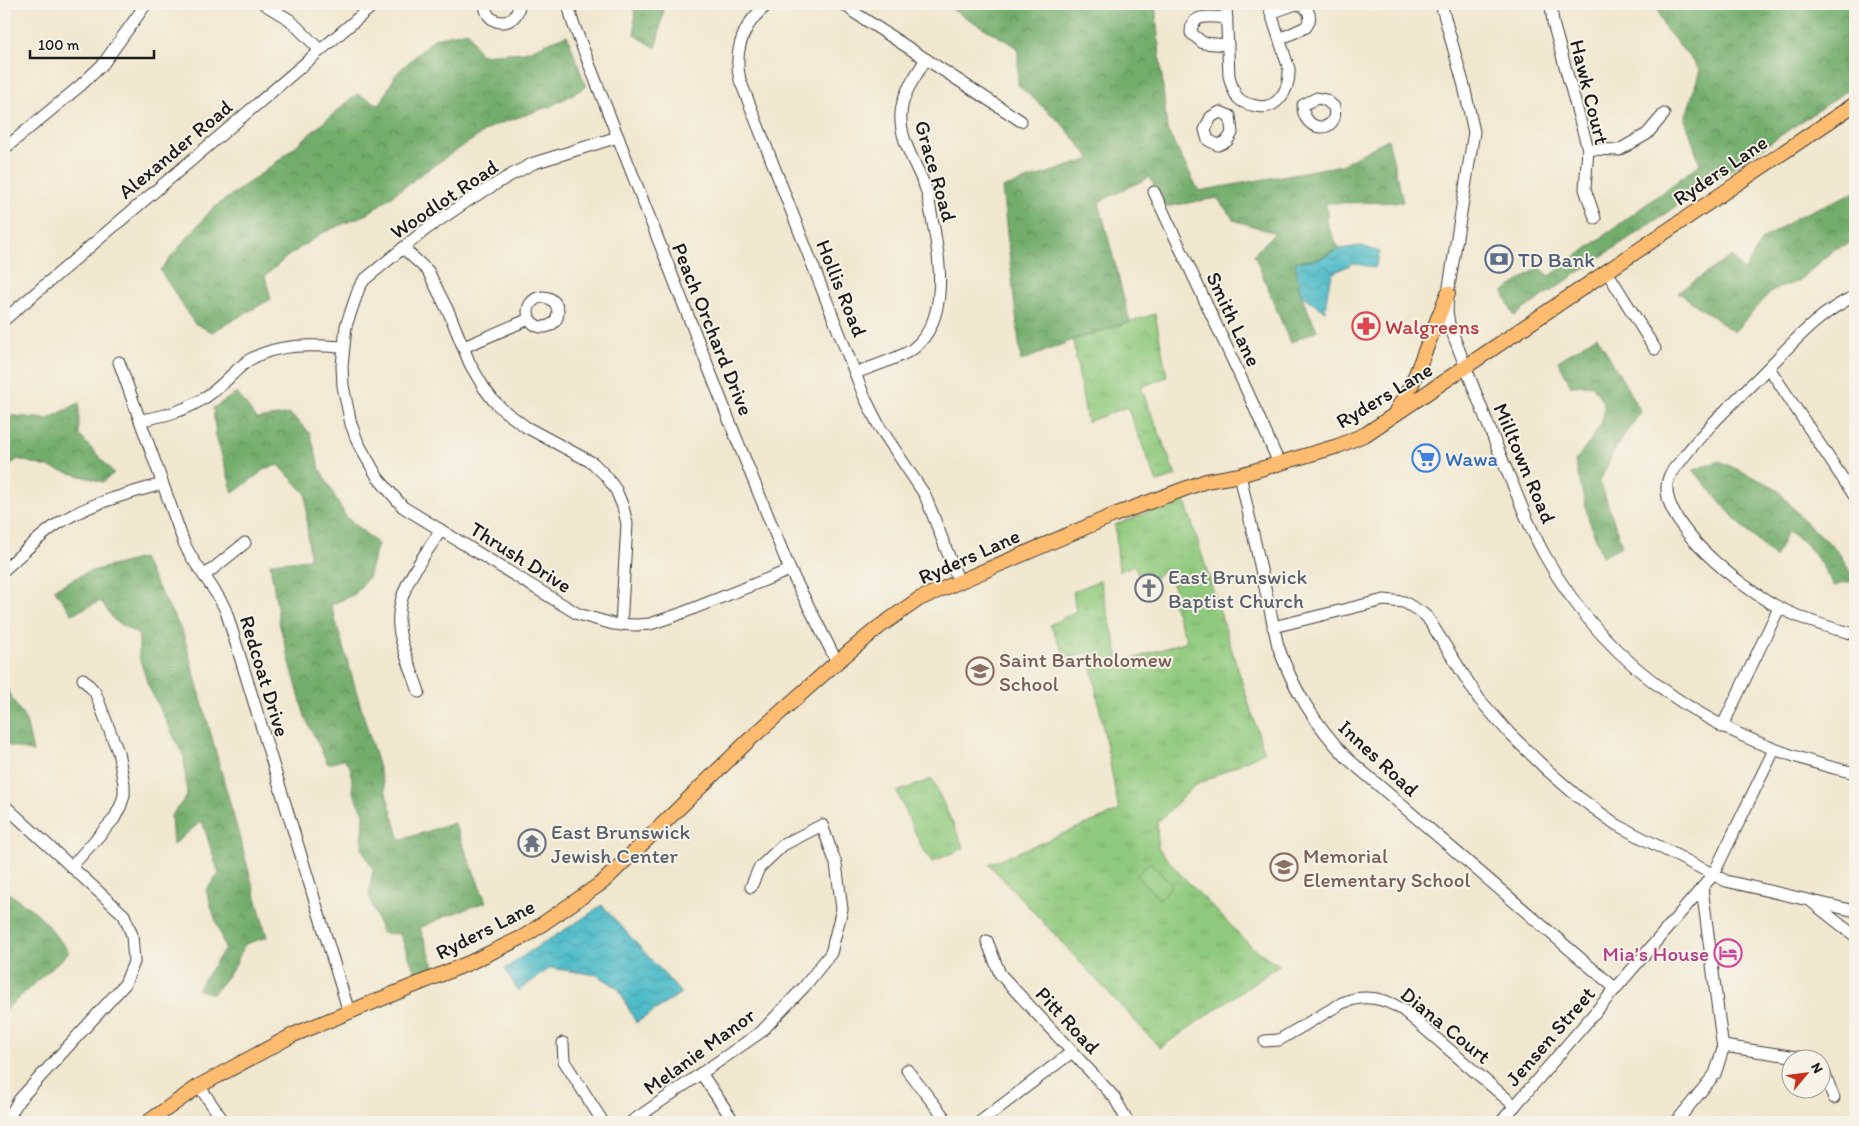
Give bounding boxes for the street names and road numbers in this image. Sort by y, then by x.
street label: Hawk Court [1565,37,1615,147]
street label: Alexander Road [113,94,237,204]
street label: Grace Road [910,118,963,225]
street label: Ryders Lane [1668,129,1772,211]
street label: Woodlot Road [385,154,503,244]
street label: Hollis Road [811,236,873,341]
street label: Peach Orchard Drive [667,239,759,419]
street label: Smith Lane [1201,268,1267,370]
street label: Ryders Lane [1331,356,1437,434]
street label: Milltown Road [1488,399,1562,527]
street label: Thrush Drive [466,516,576,598]
street label: Ryders Lane [914,523,1024,589]
street label: Redcoat Drive [235,612,295,740]
street label: Innes Road [1334,714,1425,802]
street label: Ryders Lane [431,893,539,965]
street label: Pitt Road [1030,981,1106,1059]
street label: Diana Court [1396,981,1496,1069]
street label: Jensen Street [1500,981,1600,1091]
street label: Melanie Manor [638,1002,760,1100]

